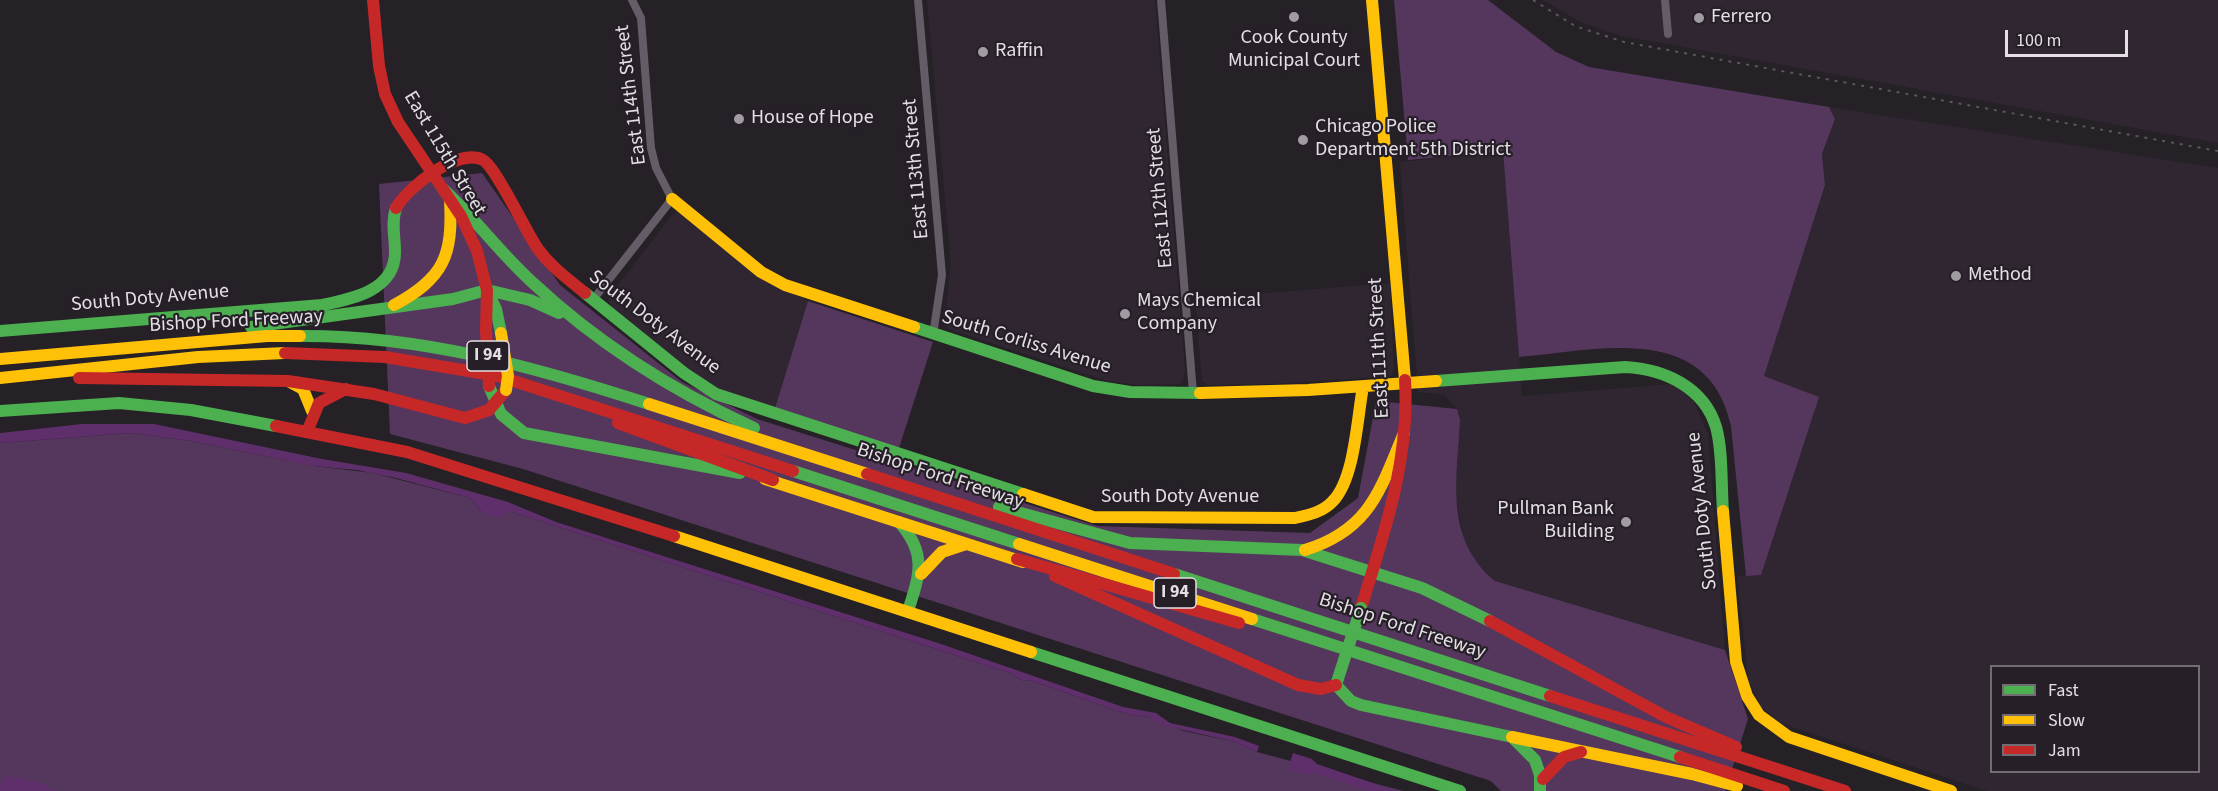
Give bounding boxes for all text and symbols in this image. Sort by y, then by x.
place label: Ferrero [1711,6,1772,30]
marker: Cook County Municipal Court [1287,10,1301,24]
marker: Ferrero [1692,11,1706,25]
scale bar [2008,18,2131,56]
street label: East 114th Street [612,24,652,166]
place label: Cook County Municipal Court [1228,27,1360,74]
text: 100 m [2016,28,2061,53]
place label: Raffin [995,40,1044,64]
marker: Raffin [976,45,990,59]
street label: East 115th Street [397,87,491,221]
street label: East 113th Street [899,98,935,240]
place label: House of Hope [751,107,874,131]
marker: House of Hope [732,112,746,126]
place label: Chicago Police Department 5th District [1315,116,1511,163]
street label: East 112th Street [1143,127,1179,269]
marker: Chicago Police Department 5th District [1296,133,1310,147]
place label: Method [1968,264,2032,288]
street label: South Doty Avenue [583,266,725,380]
marker: Method [1949,269,1963,283]
street label: East 111th Street [1364,277,1396,419]
street label: South Doty Avenue [70,280,230,318]
place label: Mays Chemical Company [1137,290,1261,337]
street label: Bishop Ford Freeway [149,305,323,339]
street label: South Corliss Avenue [938,306,1114,380]
marker: Mays Chemical Company [1118,307,1132,321]
road number: I 94 [467,341,509,371]
street label: South Doty Avenue [1683,431,1723,591]
street label: Bishop Ford Freeway [854,439,1026,515]
street label: South Doty Avenue [1101,486,1259,510]
place label: Pullman Bank Building [1497,498,1614,545]
marker: Pullman Bank Building [1619,515,1633,529]
road number: I 94 [1154,578,1196,608]
street label: Bishop Ford Freeway [1316,589,1488,665]
legend [1990,665,2200,773]
text: Fast [2048,678,2079,703]
text: Slow [2048,708,2085,733]
text: Jam [2048,738,2081,763]

